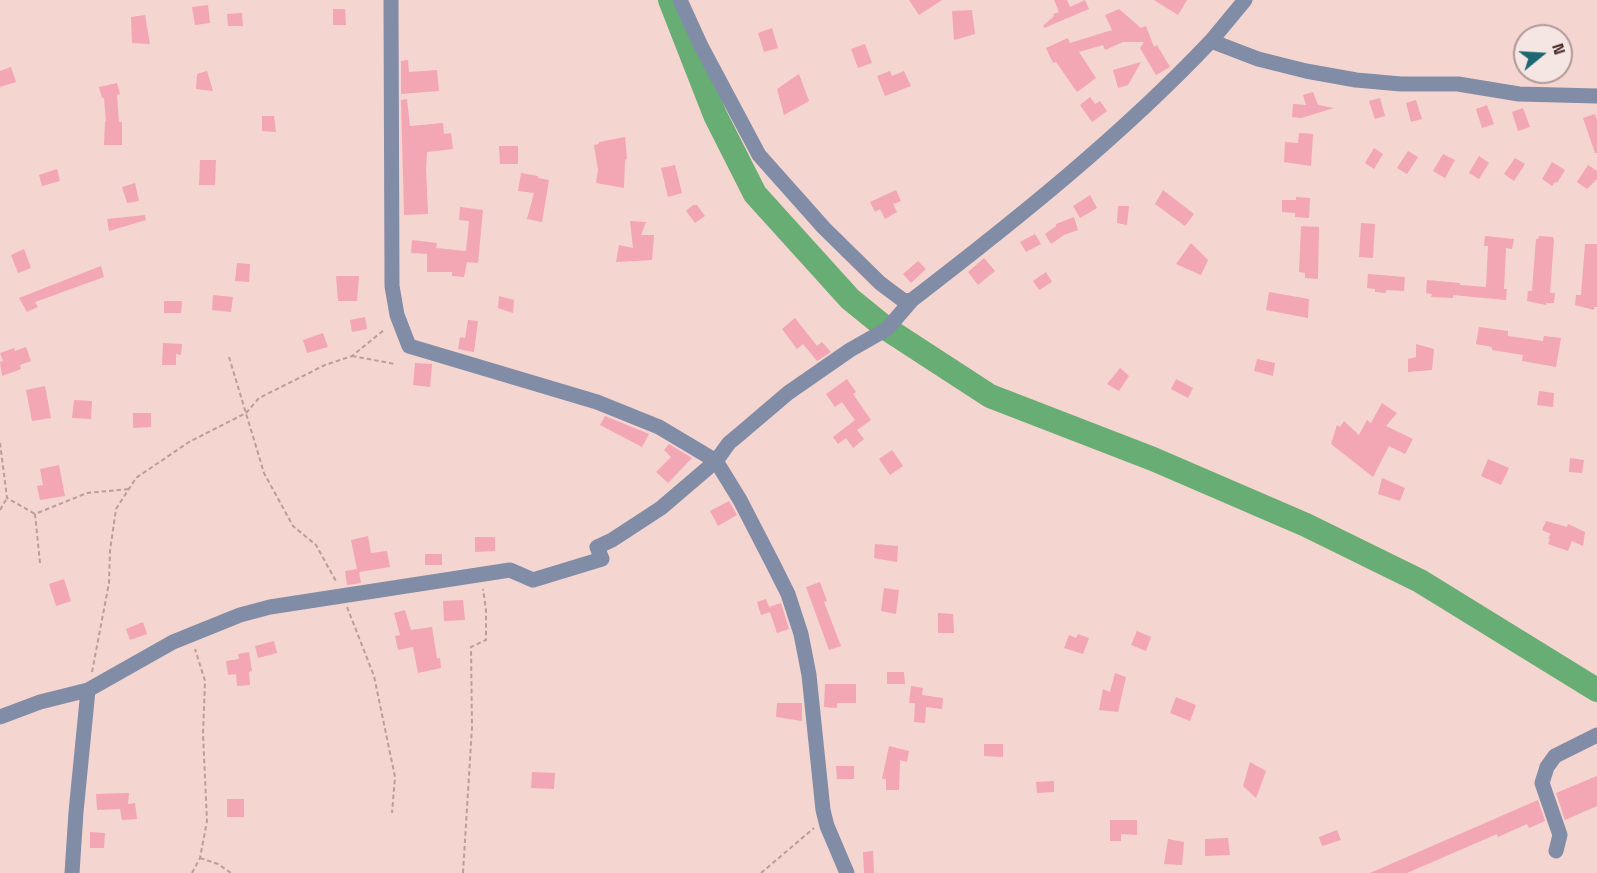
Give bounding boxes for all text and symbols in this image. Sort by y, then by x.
north arrow [1513,24,1573,84]
text: N [1547,41,1570,57]

